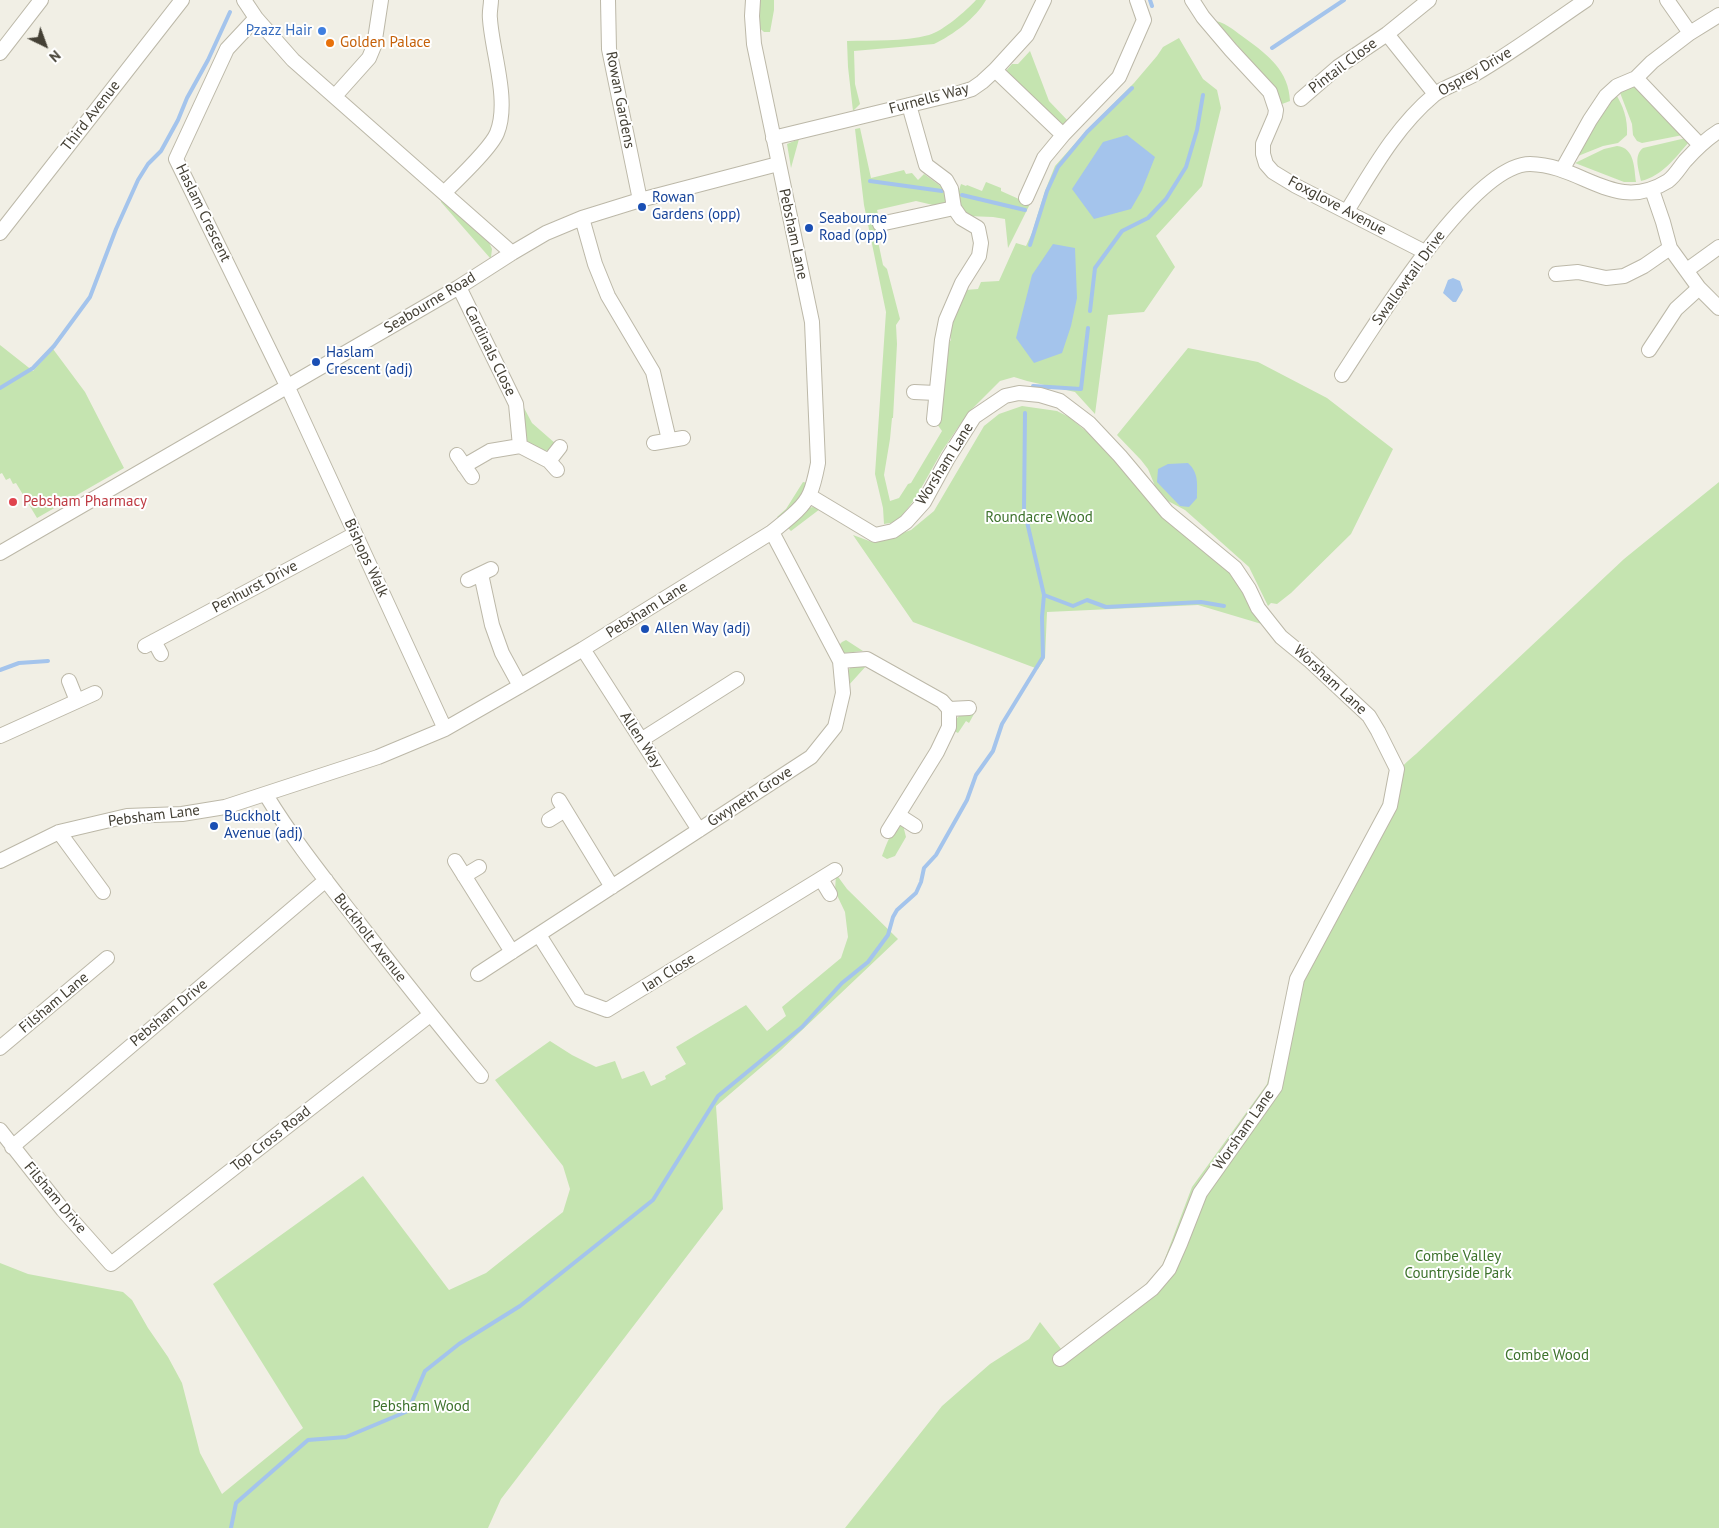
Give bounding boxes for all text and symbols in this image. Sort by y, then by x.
north arrow [20,20,70,70]
place label: Pzazz Hair [246,22,312,40]
marker: Pzazz Hair [316,25,328,37]
place label: Golden Palace [340,34,431,52]
street label: Pintail Close [1305,35,1381,97]
marker: Golden Palace [324,37,336,49]
street label: Osprey Drive [1435,44,1515,100]
text: N [46,46,64,66]
street label: Rowan Gardens [602,50,638,150]
street label: Third Avenue [58,77,124,155]
street label: Furnells Way [887,80,971,118]
street label: Haslam Crescent [172,161,234,265]
street label: Foxglove Avenue [1285,173,1389,239]
street label: Pebsham Lane [775,187,811,281]
place label: Rowan Gardens (opp) [652,189,740,224]
marker: Rowan Gardens (opp) [636,201,648,213]
place label: Seabourne Road (opp) [819,210,887,245]
marker: Seabourne Road (opp) [803,222,815,234]
street label: Swallowtail Drive [1369,227,1449,329]
street label: Seabourne Road [381,269,479,337]
street label: Cardinals Close [460,303,520,399]
place label: Haslam Crescent (adj) [326,344,413,379]
marker: Haslam Crescent (adj) [310,356,322,368]
street label: Worsham Lane [913,419,977,509]
place label: Pebsham Pharmacy [23,493,147,511]
marker: Pebsham Pharmacy [7,496,19,508]
park label: Roundacre Wood [985,509,1093,527]
street label: Bishops Walk [340,516,392,600]
street label: Penhurst Drive [209,557,301,617]
street label: Pebsham Lane [603,578,691,642]
place label: Allen Way (adj) [655,620,751,638]
marker: Allen Way (adj) [639,623,651,635]
street label: Worsham Lane [1290,641,1370,719]
street label: Allen Way [616,708,666,772]
street label: Gwyneth Grove [704,763,796,831]
street label: Pebsham Lane [107,801,201,831]
place label: Buckholt Avenue (adj) [224,808,303,843]
marker: Buckholt Avenue (adj) [208,820,220,832]
street label: Buckholt Avenue [330,890,410,986]
street label: Ian Close [639,950,699,996]
street label: Filsham Lane [16,969,92,1037]
street label: Pebsham Drive [127,975,211,1051]
street label: Worsham Lane [1210,1086,1278,1174]
street label: Top Cross Road [227,1102,315,1176]
street label: Filsham Drive [20,1159,90,1237]
park label: Combe Valley Countryside Park [1404,1248,1512,1283]
park label: Combe Wood [1505,1347,1589,1365]
park label: Pebsham Wood [372,1398,470,1416]

